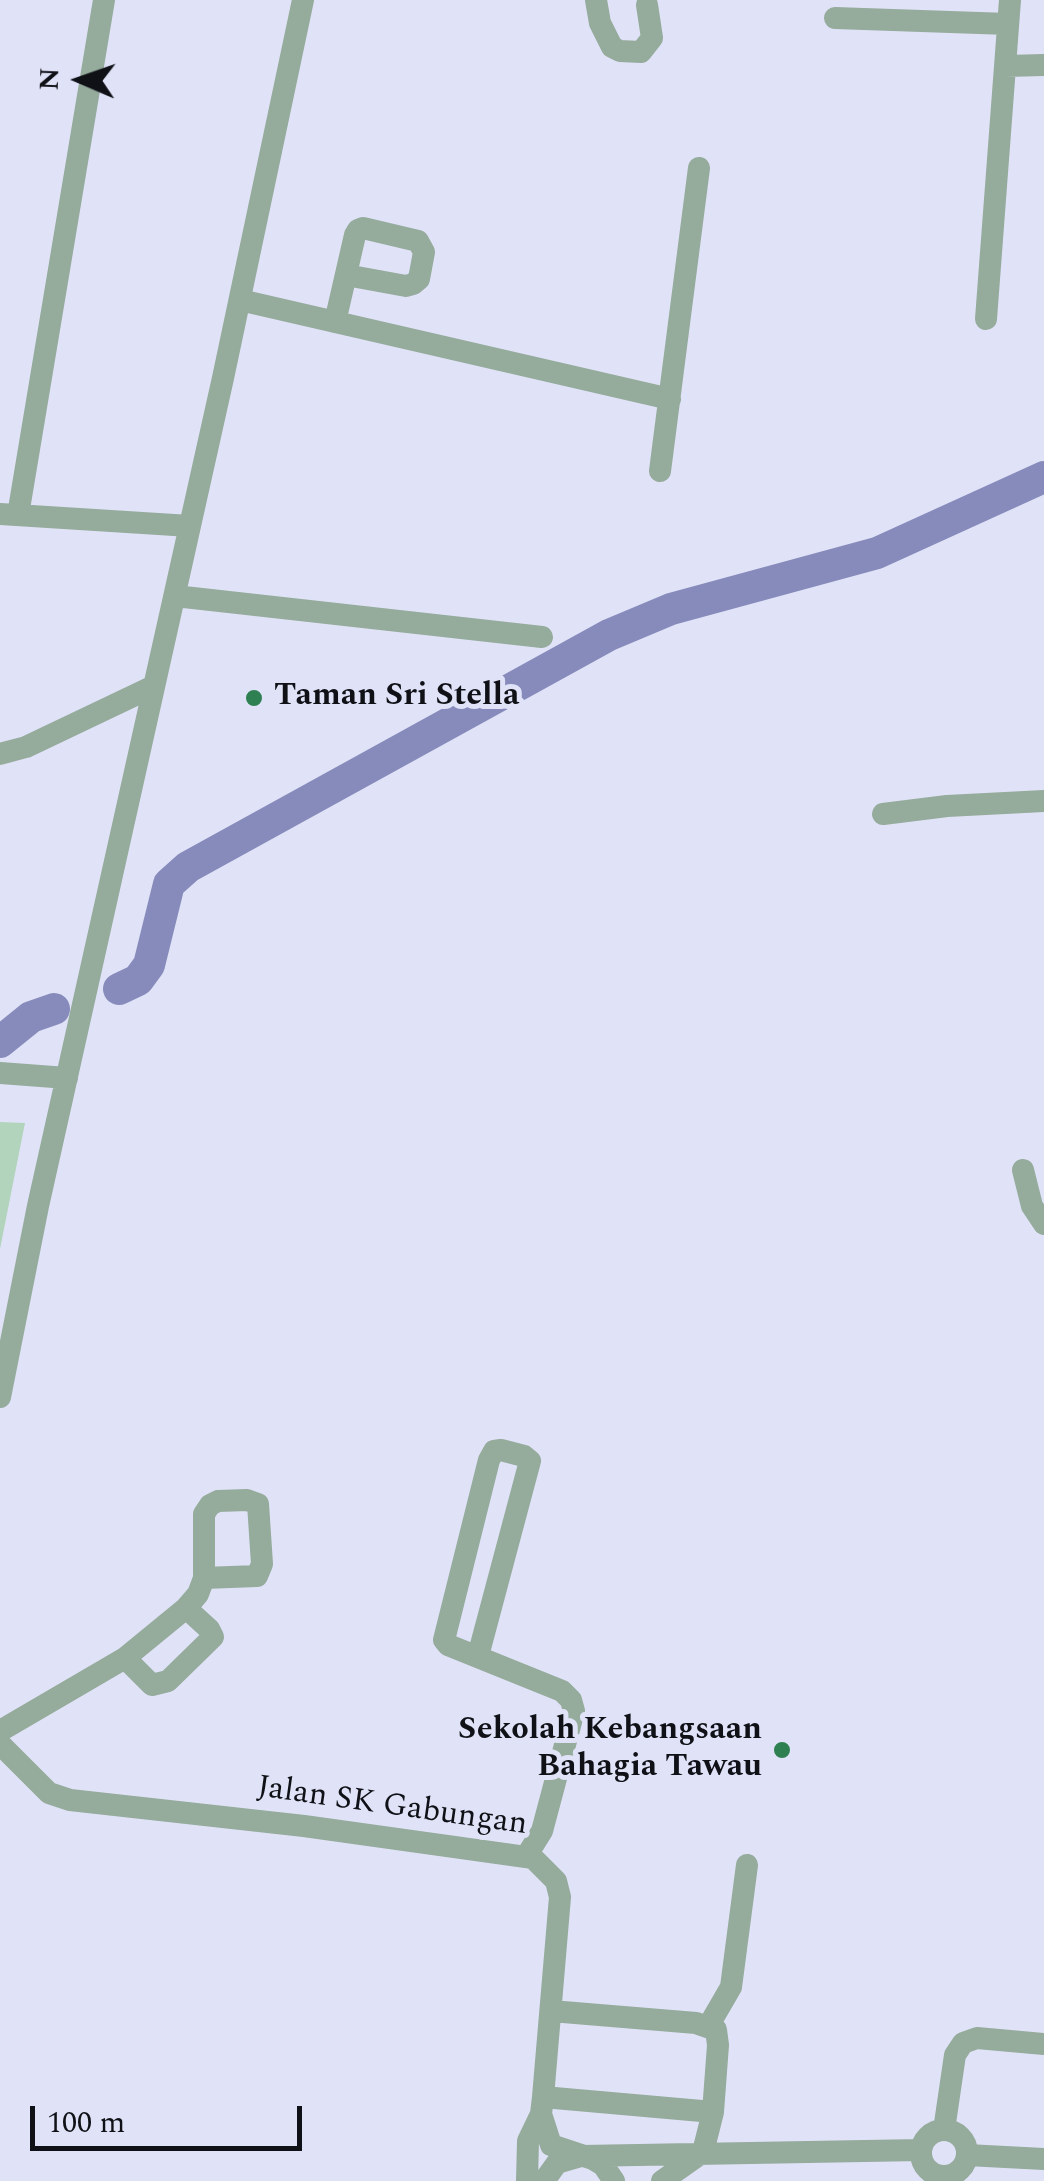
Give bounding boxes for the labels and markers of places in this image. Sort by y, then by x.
place label: Taman Sri Stella [274,679,519,717]
marker: Taman Sri Stella [243,687,265,709]
place label: Sekolah Kebangsaan Bahagia Tawau [458,1713,762,1788]
marker: Sekolah Kebangsaan Bahagia Tawau [771,1739,793,1761]

